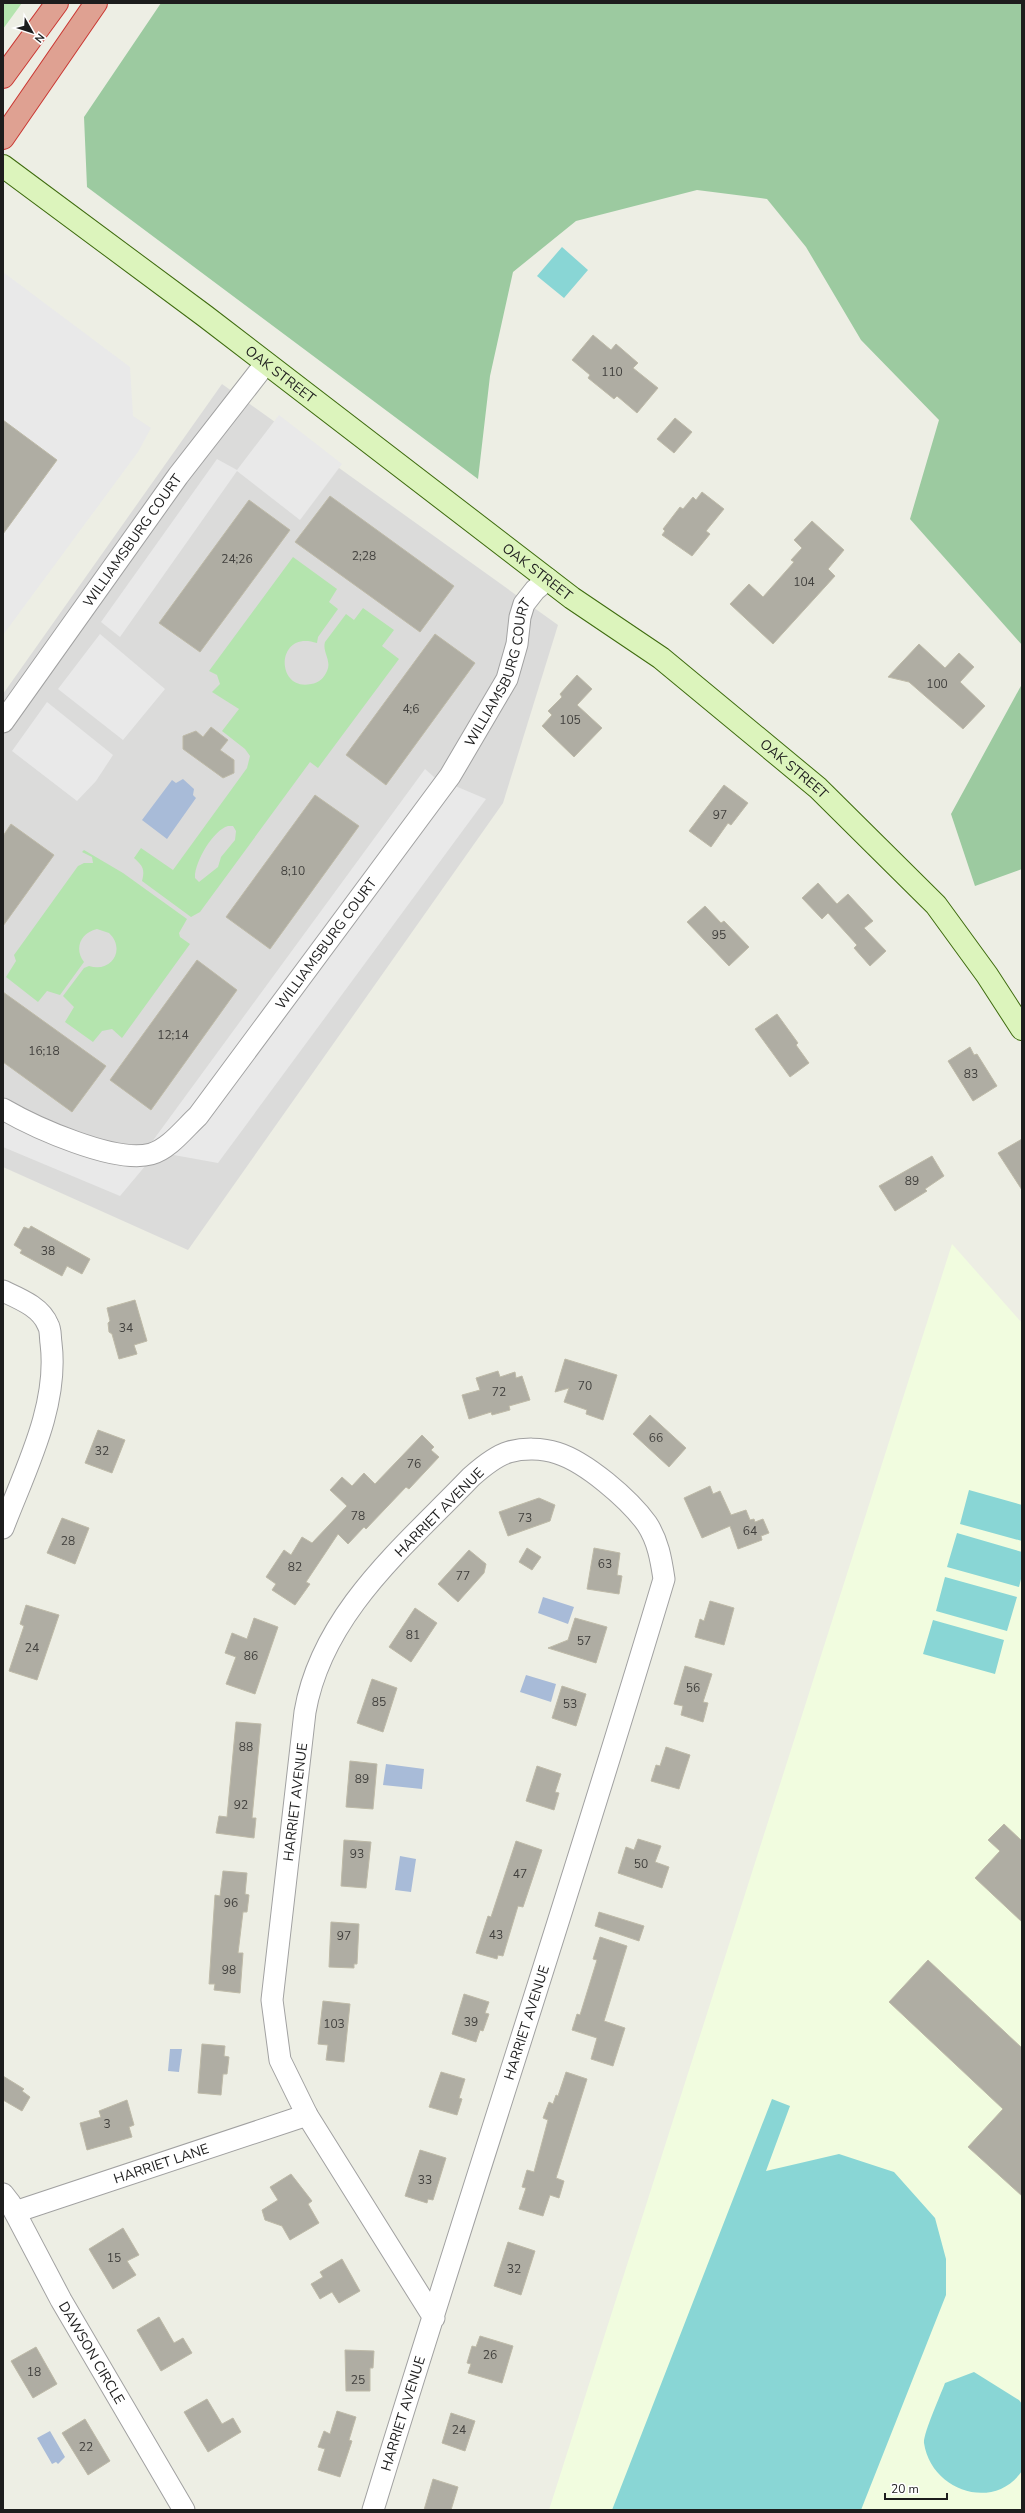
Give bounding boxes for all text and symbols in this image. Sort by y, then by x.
north arrow [12,12,52,52]
text: N [31,30,48,46]
street label: OAK STREET [241,341,320,408]
house number: 110 [601,364,623,380]
street label: WILLIAMSBURG COURT [79,470,187,611]
street label: OAK STREET [498,539,577,605]
house number: 2;28 [352,548,376,564]
house number: 24;26 [221,551,253,567]
house number: 104 [793,574,815,590]
street label: WILLIAMSBURG COURT [461,594,536,750]
house number: 100 [926,676,948,692]
house number: 4;6 [402,701,420,717]
house number: 105 [559,712,581,728]
street label: OAK STREET [756,735,833,804]
house number: 97 [713,807,727,823]
house number: 8;10 [281,863,305,879]
street label: WILLIAMSBURG COURT [271,874,382,1013]
house number: 95 [712,927,726,943]
house number: 12;14 [157,1027,189,1043]
house number: 16;18 [28,1043,60,1059]
house number: 83 [964,1066,978,1082]
house number: 89 [905,1173,919,1189]
house number: 38 [41,1243,55,1259]
house number: 34 [119,1320,133,1336]
house number: 70 [578,1378,592,1394]
house number: 72 [492,1384,506,1400]
house number: 66 [649,1430,663,1446]
house number: 32 [95,1443,109,1459]
house number: 76 [407,1456,421,1472]
street label: HARRIET AVENUE [391,1464,488,1561]
house number: 78 [351,1508,365,1524]
house number: 73 [518,1510,532,1526]
house number: 64 [743,1523,757,1539]
house number: 28 [61,1533,75,1549]
house number: 63 [598,1556,612,1572]
house number: 82 [288,1559,302,1575]
house number: 77 [456,1568,470,1584]
house number: 81 [406,1627,420,1643]
house number: 57 [577,1633,591,1649]
house number: 24 [25,1640,39,1656]
house number: 86 [244,1648,258,1664]
house number: 56 [686,1680,700,1696]
house number: 85 [372,1694,386,1710]
house number: 53 [563,1696,577,1712]
house number: 88 [239,1739,253,1755]
street label: HARRIET AVENUE [279,1742,312,1862]
house number: 89 [355,1771,369,1787]
house number: 92 [234,1797,248,1813]
house number: 93 [350,1846,364,1862]
house number: 50 [634,1856,648,1872]
house number: 47 [513,1866,527,1882]
house number: 96 [224,1895,238,1911]
house number: 43 [489,1927,503,1943]
house number: 97 [337,1928,351,1944]
house number: 98 [222,1962,236,1978]
street label: HARRIET AVENUE [500,1963,554,2082]
house number: 39 [464,2014,478,2030]
house number: 103 [323,2016,345,2032]
house number: 3 [103,2116,111,2132]
street label: HARRIET LANE [111,2139,211,2189]
house number: 33 [418,2172,432,2188]
house number: 15 [107,2250,121,2266]
house number: 32 [507,2261,521,2277]
street label: DAWSON CIRCLE [54,2298,129,2408]
house number: 26 [483,2347,497,2363]
street label: HARRIET AVENUE [377,2354,430,2473]
house number: 18 [27,2364,41,2380]
house number: 25 [351,2372,365,2388]
house number: 24 [452,2422,466,2438]
house number: 22 [79,2439,93,2455]
scale bar [885,2475,947,2501]
text: 20 m [891,2481,919,2497]

